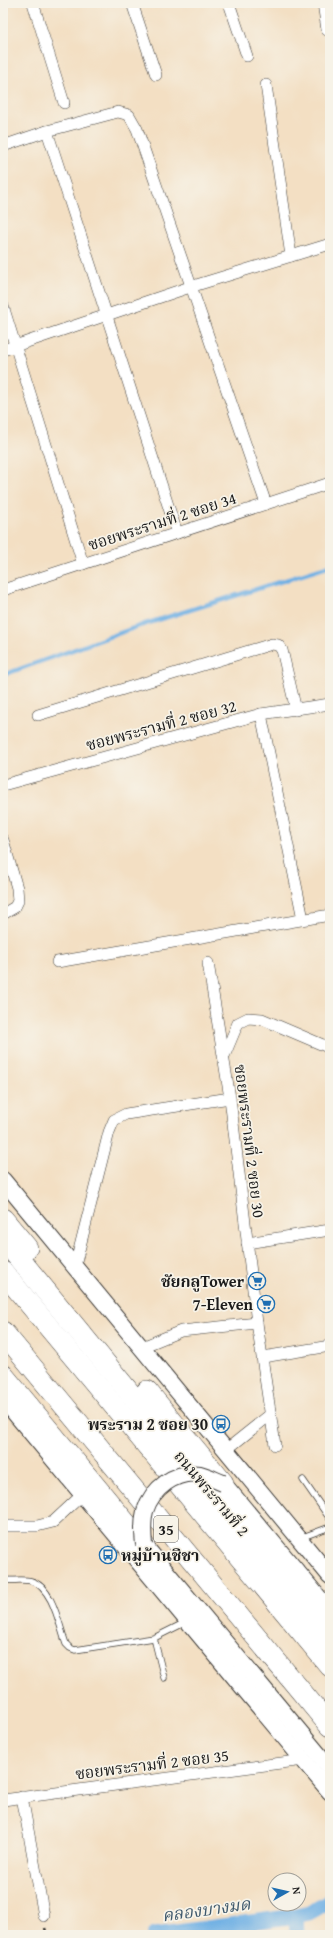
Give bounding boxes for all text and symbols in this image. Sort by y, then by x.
street label: ซอยพระรามที่ 2 ซอย 34 [85,486,240,556]
street label: ซอยพระรามที่ 2 ซอย 32 [83,693,239,757]
street label: ซอยพระรามที่ 2 ซอย 30 [229,1063,271,1220]
place label: ชัยกลูTower [161,1269,245,1293]
supermarket icon: ชัยกลูTower [247,1271,267,1291]
place label: 7-Eleven [192,1292,254,1316]
supermarket icon: 7-Eleven [256,1294,276,1314]
place label: พระราม 2 ซอย 30 [88,1412,208,1436]
bus stop icon: พระราม 2 ซอย 30 [211,1414,231,1434]
street label: ถนนพระรามที่ 2 [169,1445,255,1541]
road number: 35 [154,1516,178,1542]
place label: หมู่บ้านชิชา [121,1543,199,1567]
bus stop icon: หมู่บ้านชิชา [98,1545,118,1565]
street label: ซอยพระรามที่ 2 ซอย 35 [74,1743,230,1785]
north arrow [267,1872,307,1912]
text: N [288,1886,305,1896]
water label: คลองบางมด [160,1890,253,1928]

